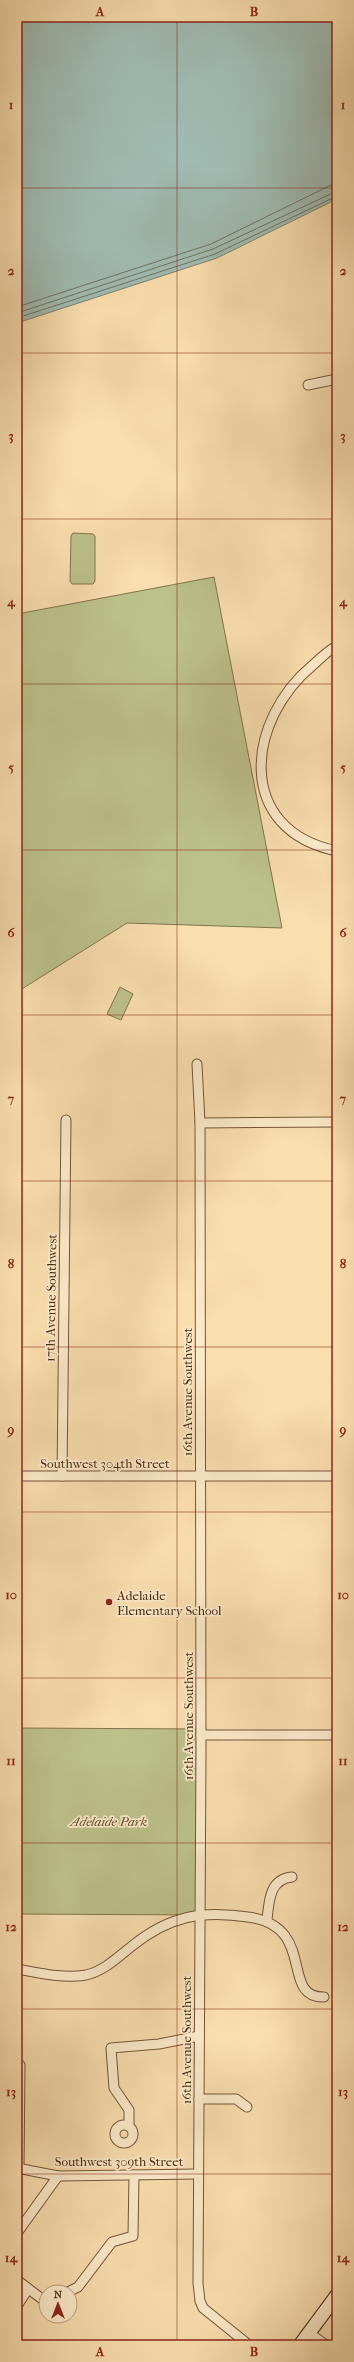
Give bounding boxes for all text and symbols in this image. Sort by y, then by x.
text: A [95,4,105,19]
text: B [250,4,259,19]
text: 1 [9,97,14,112]
text: 1 [341,97,346,112]
text: 2 [8,263,15,278]
text: 2 [340,263,347,278]
text: 3 [8,428,14,444]
text: 3 [340,428,346,444]
text: 4 [6,594,16,610]
text: 4 [338,594,348,610]
text: 5 [8,760,14,775]
text: 5 [340,760,346,775]
text: 6 [7,925,15,940]
text: 6 [339,925,347,940]
text: 7 [7,1091,15,1106]
text: 7 [339,1091,347,1106]
street label: 17th Avenue Southwest [42,1234,60,1362]
text: 8 [8,1256,15,1271]
text: 8 [340,1256,347,1271]
street label: 16th Avenue Southwest [180,1327,195,1456]
text: 9 [7,1422,15,1438]
text: 9 [339,1422,347,1438]
street label: Southwest 304th Street [40,1456,170,1471]
text: 10 [5,1587,17,1602]
text: 10 [337,1587,349,1602]
place label: Adelaide Elementary School [116,1588,222,1618]
marker: Adelaide Elementary School [104,1597,114,1607]
street label: 16th Avenue Southwest [181,1651,196,1780]
text: 11 [6,1753,16,1768]
text: 11 [338,1753,348,1768]
park label: Adelaide Park [69,1814,148,1829]
text: 12 [5,1919,17,1934]
text: 12 [337,1919,349,1934]
street label: 16th Avenue Southwest [179,1975,194,2104]
text: 13 [6,2084,16,2100]
text: 13 [338,2084,348,2100]
street label: Southwest 309th Street [55,2154,184,2169]
text: 14 [5,2250,18,2266]
text: 14 [337,2250,350,2266]
north arrow [38,2284,78,2324]
text: N [54,2288,63,2301]
text: A [95,2344,105,2359]
text: B [250,2344,259,2359]

